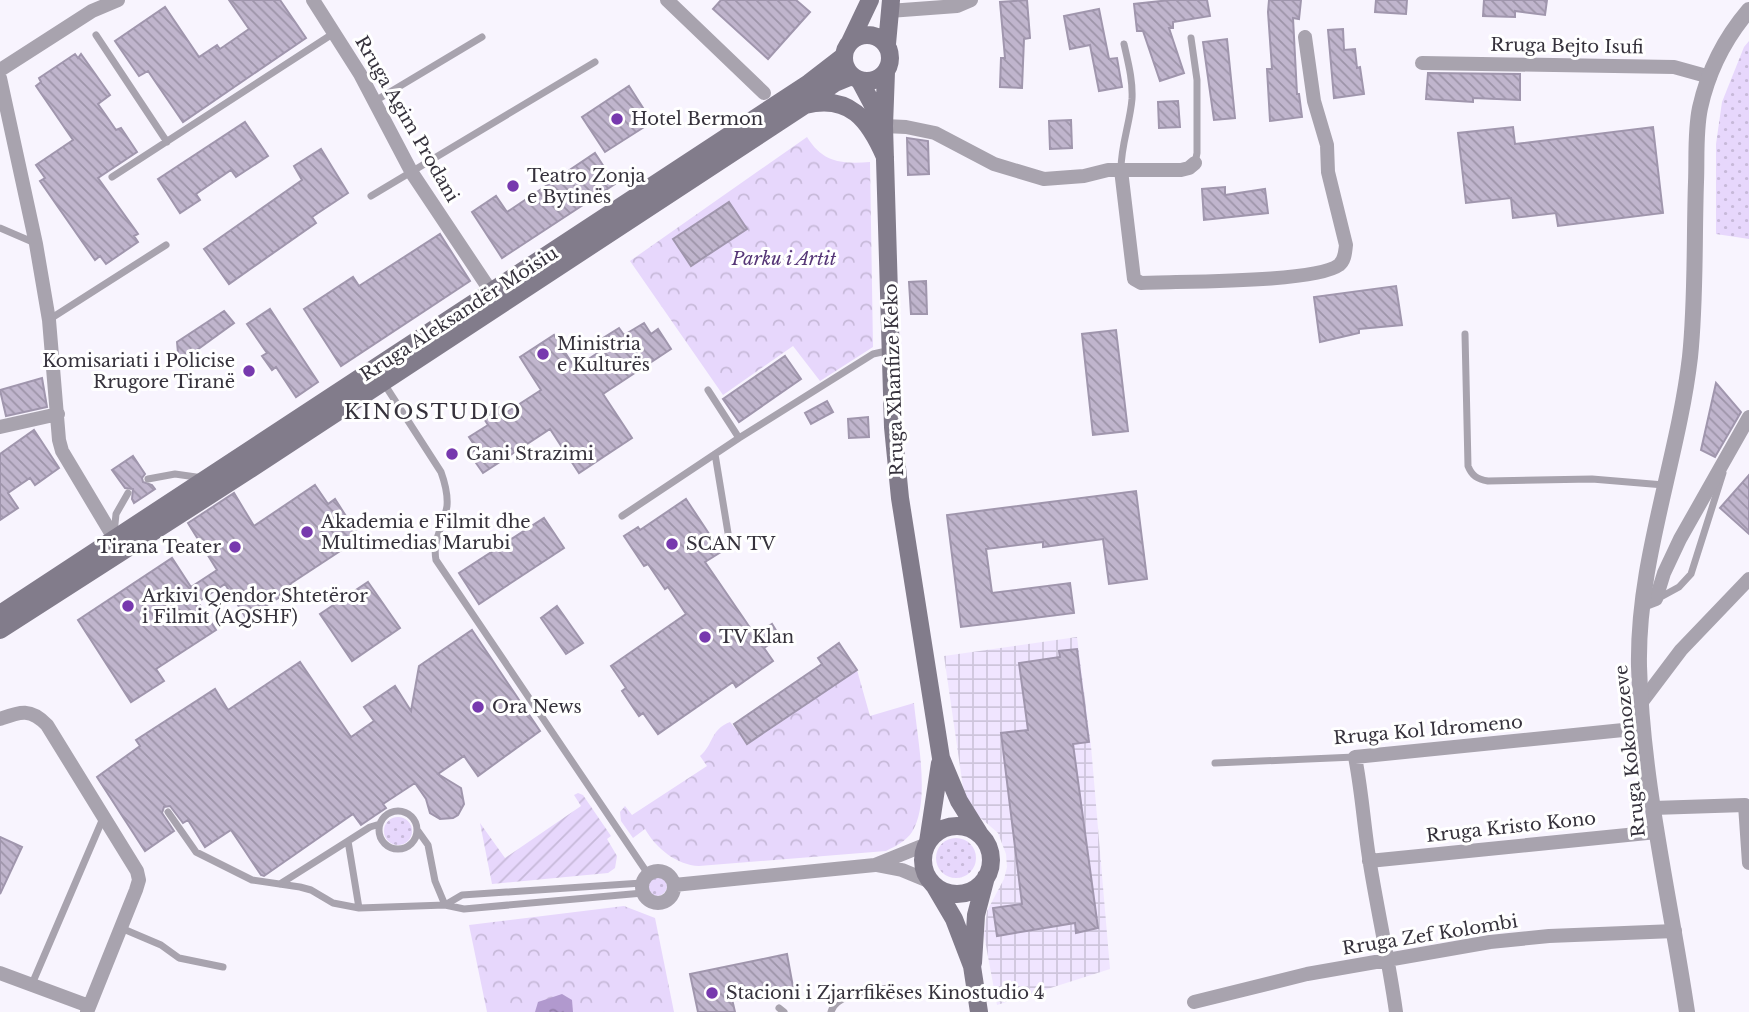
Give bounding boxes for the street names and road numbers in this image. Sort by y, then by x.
street label: Rruga Agim Prodani [350,32,464,206]
street label: Rruga Bejto Isufi [1490,34,1644,58]
street label: Rruga Aleksandër Moisiu [356,242,562,386]
street label: Rruga Xhanfize Keko [880,283,908,477]
street label: Rruga Kokonozeve [1610,664,1650,838]
street label: Rruga Kol Idromeno [1332,711,1524,749]
street label: Rruga Kristo Kono [1425,807,1597,847]
street label: Rruga Zef Kolombi [1341,910,1519,960]

